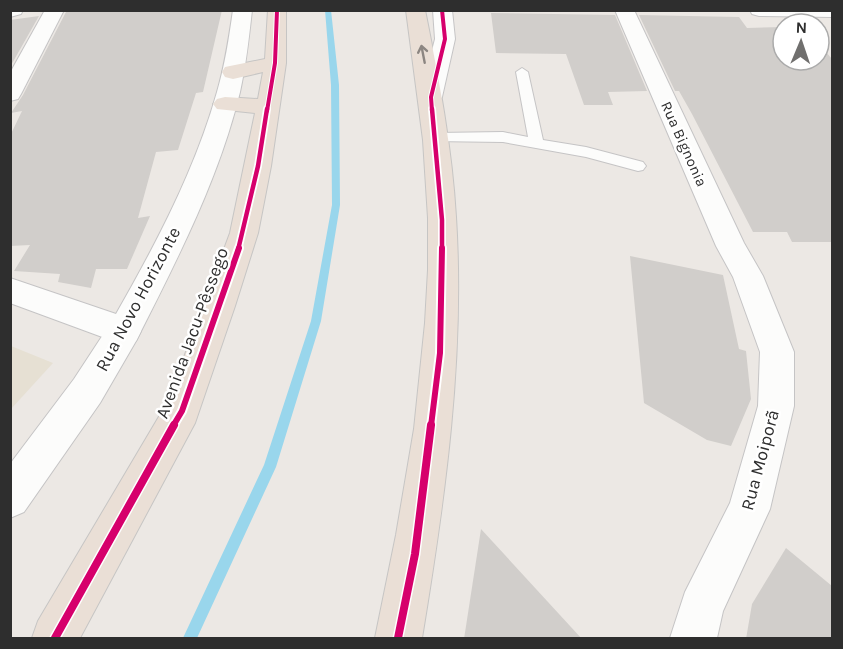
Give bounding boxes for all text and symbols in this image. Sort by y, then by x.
north arrow [771,12,831,72]
text: N [795,18,808,37]
one-way arrow [417,44,428,64]
street label: Rua Bignonia [657,99,711,189]
street label: Rua Novo Horizonte [91,223,185,375]
street label: Avenida Jacu-Pêssego [151,245,233,421]
street label: Rua Moiporã [736,407,784,513]

